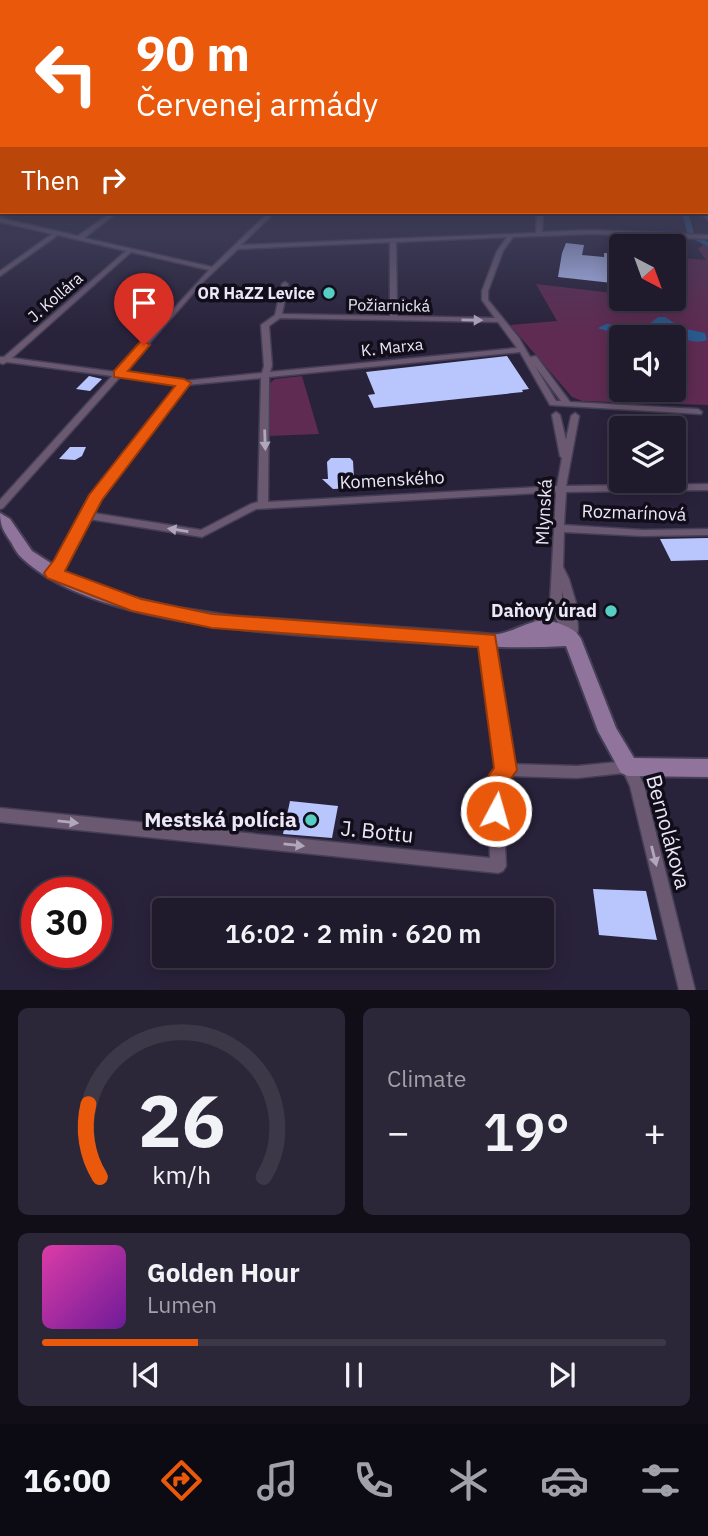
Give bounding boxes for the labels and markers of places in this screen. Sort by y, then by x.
pin [114,273,174,345]
place label: OR HaZZ Levice [198,283,315,303]
marker: OR HaZZ Levice [321,285,337,301]
place label: Daňový úrad [491,599,597,622]
marker: Daňový úrad [603,603,619,619]
place label: Mestská polícia [144,805,297,833]
marker: Mestská polícia [303,812,319,828]

